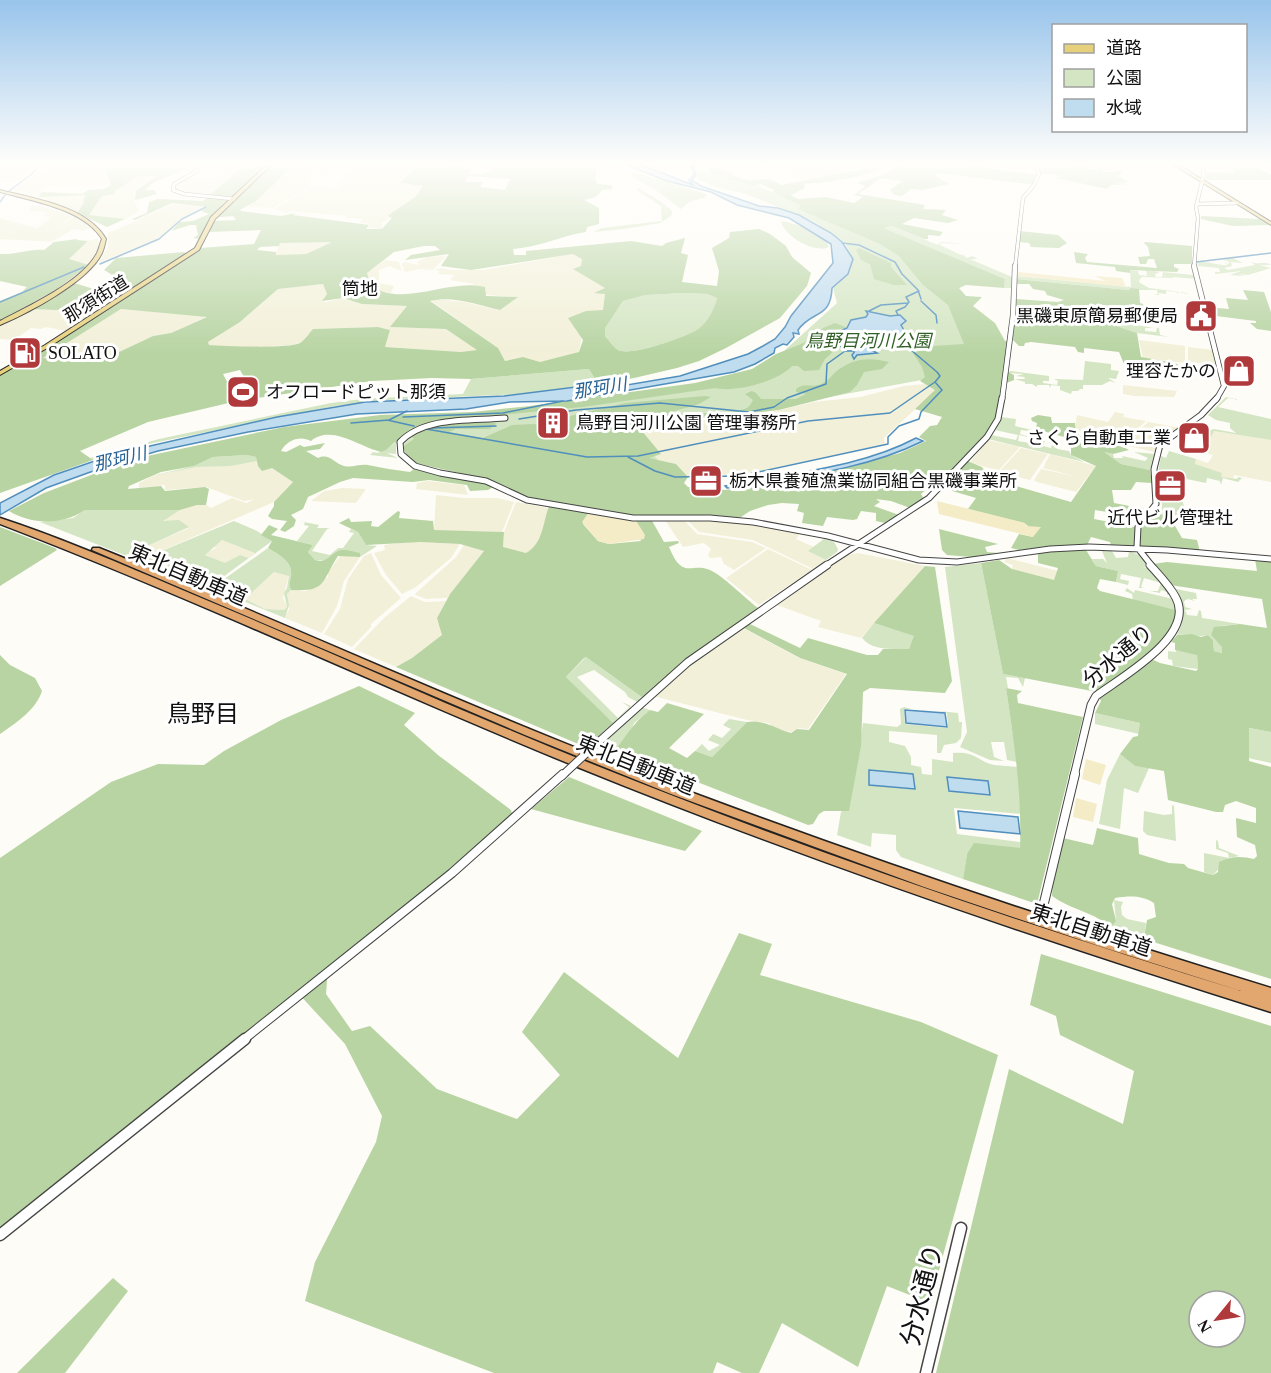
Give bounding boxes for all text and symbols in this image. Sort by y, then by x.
legend [1052,24,1247,132]
text: 道路 [1106,38,1142,58]
text: 公園 [1106,68,1142,88]
text: 水域 [1106,98,1142,118]
street label: 那須街道 [60,271,132,327]
district label: 筒地 [342,279,378,299]
public building icon: 黒磯東原簡易郵便局 [1183,298,1219,334]
place label: 黒磯東原簡易郵便局 [1016,306,1178,326]
park label: 鳥野目河川公園 [805,331,934,351]
fuel station icon: SOLATO [7,335,43,371]
place label: SOLATO [48,343,117,363]
shop icon: 理容たかの [1221,353,1257,389]
place label: 理容たかの [1126,361,1216,381]
sports icon: オフロードピット那須 [225,374,261,410]
water label: 那珂川 [572,374,630,402]
place label: オフロードピット那須 [266,382,446,402]
building icon: 鳥野目河川公園 管理事務所 [535,405,571,441]
place label: 鳥野目河川公園 管理事務所 [576,413,797,433]
shop icon: さくら自動車工業 [1176,420,1212,456]
place label: さくら自動車工業 [1027,428,1171,448]
water label: 那珂川 [91,443,151,475]
office icon: 栃木県養殖漁業協同組合黒磯事業所 [688,463,724,499]
office icon: 近代ビル管理社 [1152,468,1188,504]
place label: 栃木県養殖漁業協同組合黒磯事業所 [729,471,1017,491]
place label: 近代ビル管理社 [1107,508,1233,528]
street label: 東北自動車道 [125,539,251,611]
street label: 分水通り [1078,620,1158,692]
district label: 鳥野目 [167,701,239,727]
street label: 東北自動車道 [573,730,699,800]
street label: 東北自動車道 [1027,899,1155,961]
street label: 分水通り [895,1241,949,1349]
north arrow [1187,1289,1247,1349]
text: N [1194,1317,1215,1336]

